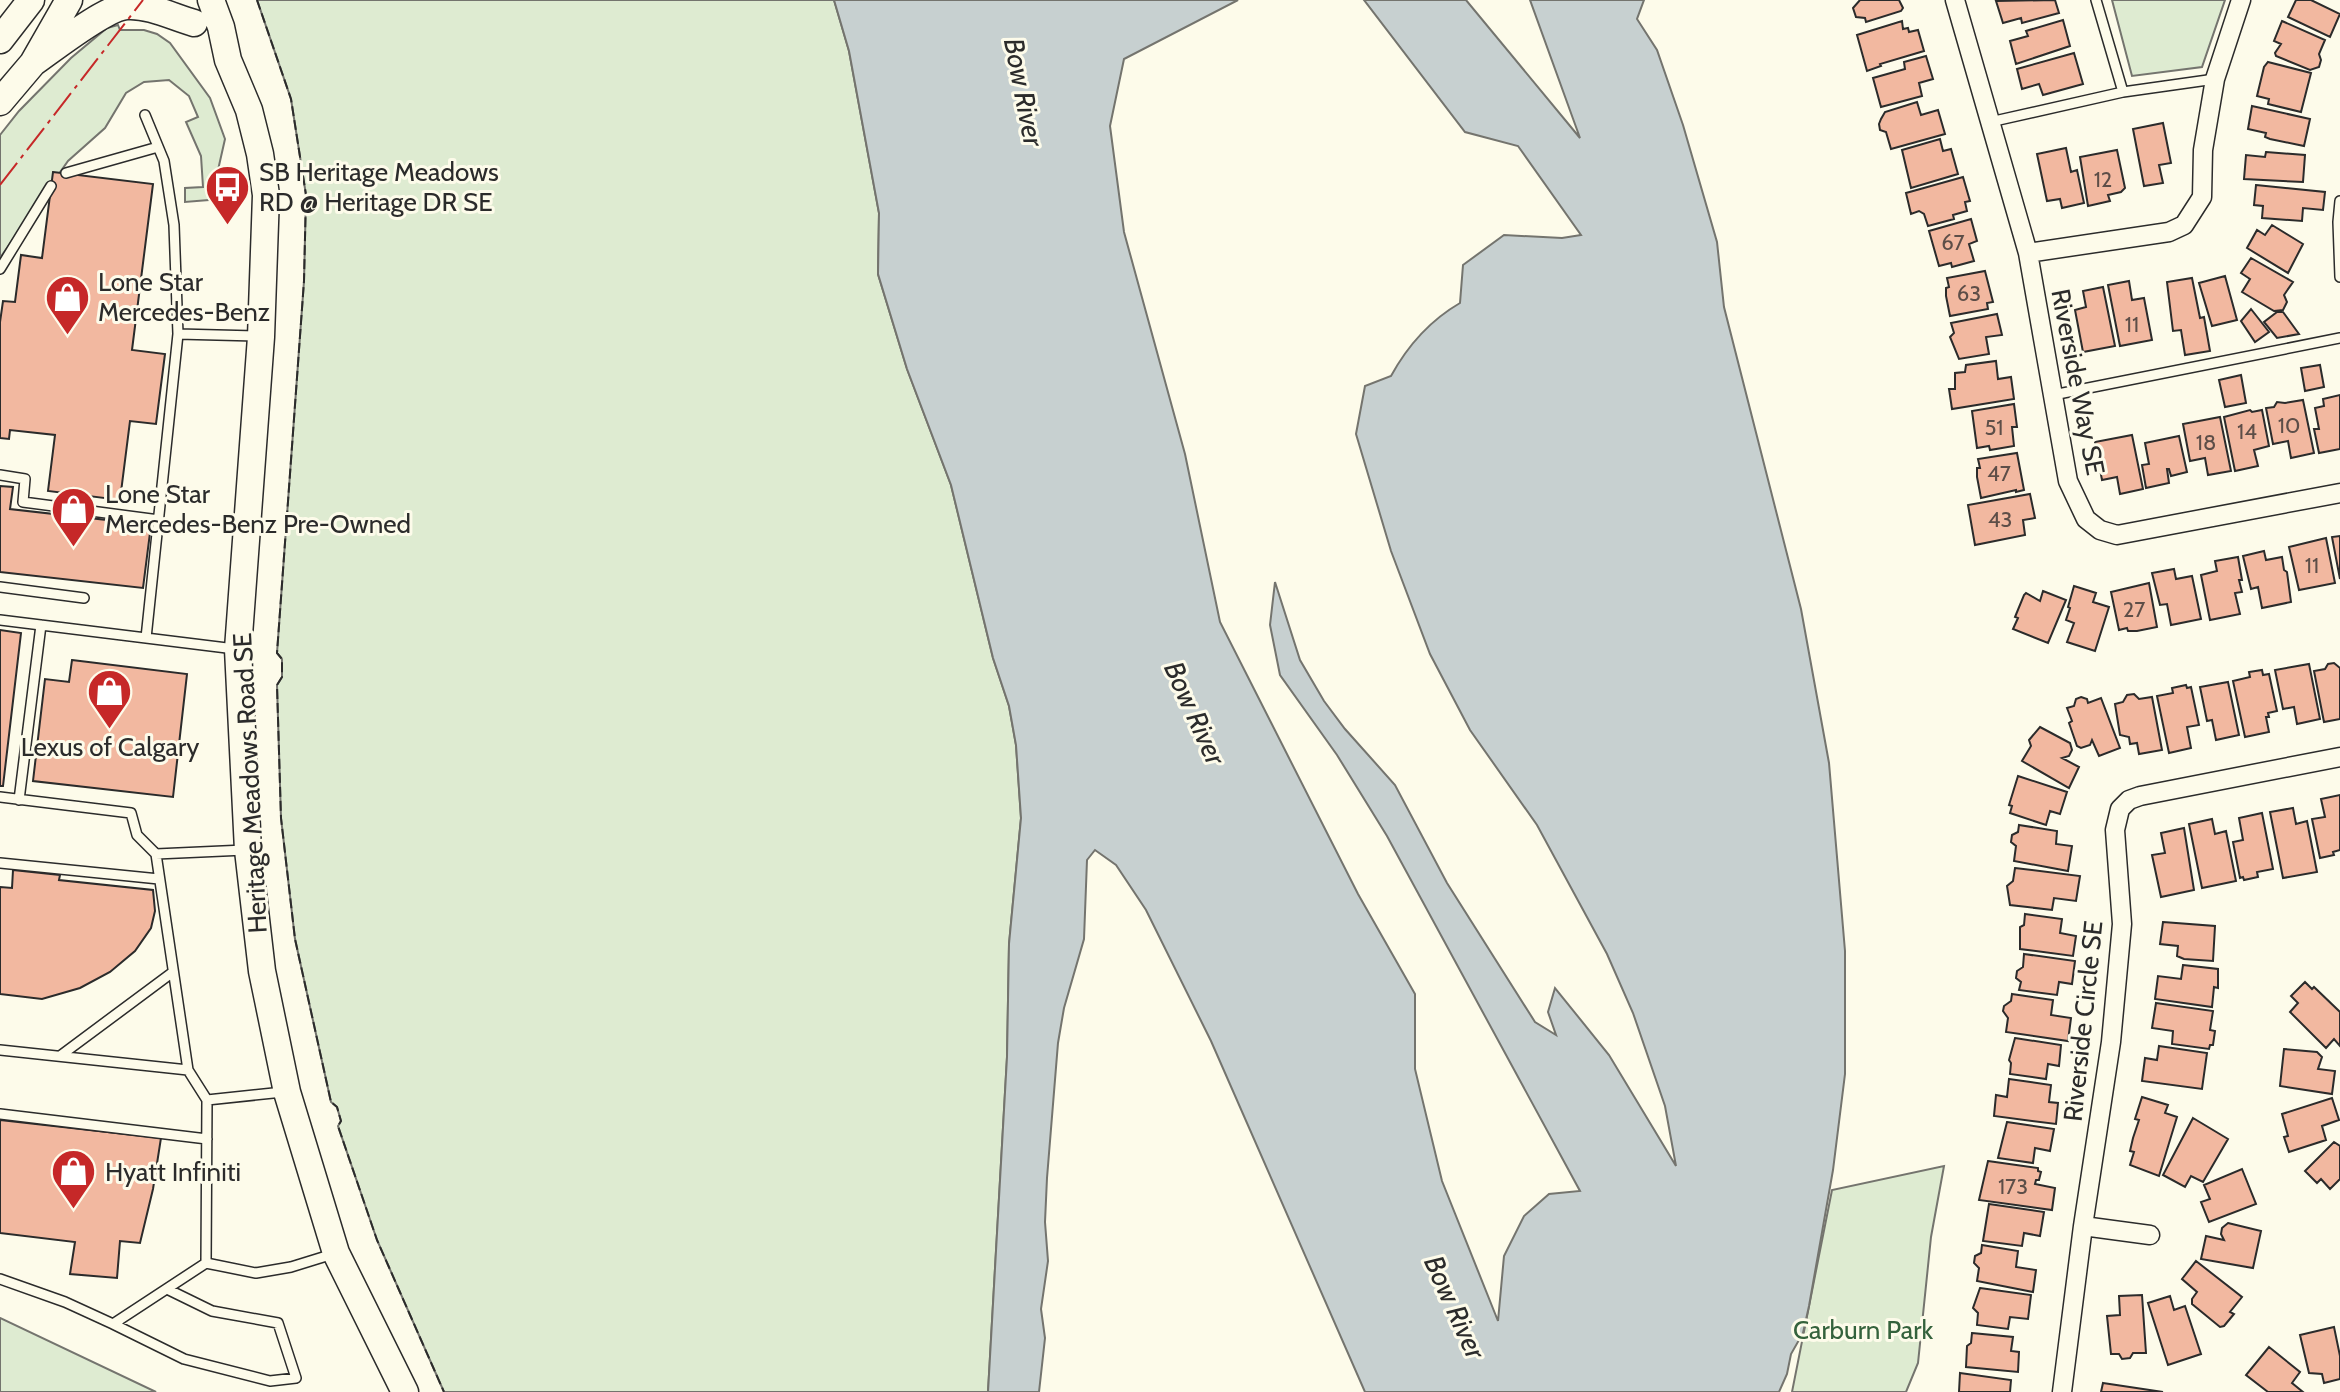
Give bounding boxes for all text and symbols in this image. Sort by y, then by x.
water label: Bow River [997,35,1051,150]
place label: SB Heritage Meadows RD @ Heritage DR SE [259,156,499,218]
bus stop icon: SB Heritage Meadows RD @ Heritage DR SE [204,163,252,226]
house number: 12 [2094,166,2112,193]
house number: 67 [1941,229,1965,256]
place label: Lone Star Mercedes-Benz [98,266,270,328]
shop icon: Lone Star Mercedes-Benz [43,273,91,336]
house number: 63 [1957,280,1981,307]
street label: Riverside Way SE [2044,286,2112,478]
house number: 11 [2125,311,2139,338]
house number: 10 [2278,412,2300,439]
house number: 51 [1984,414,2004,441]
house number: 14 [2237,418,2257,445]
house number: 18 [2196,429,2216,456]
house number: 47 [1987,460,2011,487]
place label: Lone Star Mercedes-Benz Pre-Owned [105,478,411,540]
shop icon: Lone Star Mercedes-Benz Pre-Owned [50,485,98,548]
house number: 43 [1988,506,2012,533]
house number: 11 [2305,552,2319,579]
house number: 27 [2123,596,2145,623]
street label: Heritage Meadows Road SE [226,632,274,934]
water label: Bow River [1157,656,1233,771]
shop icon: Lexus of Calgary [86,668,134,731]
place label: Lexus of Calgary [21,731,199,763]
street label: Riverside Circle SE [2057,919,2109,1123]
shop icon: Hyatt Infiniti [50,1148,98,1211]
place label: Hyatt Infiniti [105,1156,241,1188]
house number: 173 [1998,1173,2028,1200]
water label: Bow River [1417,1250,1493,1365]
park label: Carburn Park [1793,1314,1933,1346]

